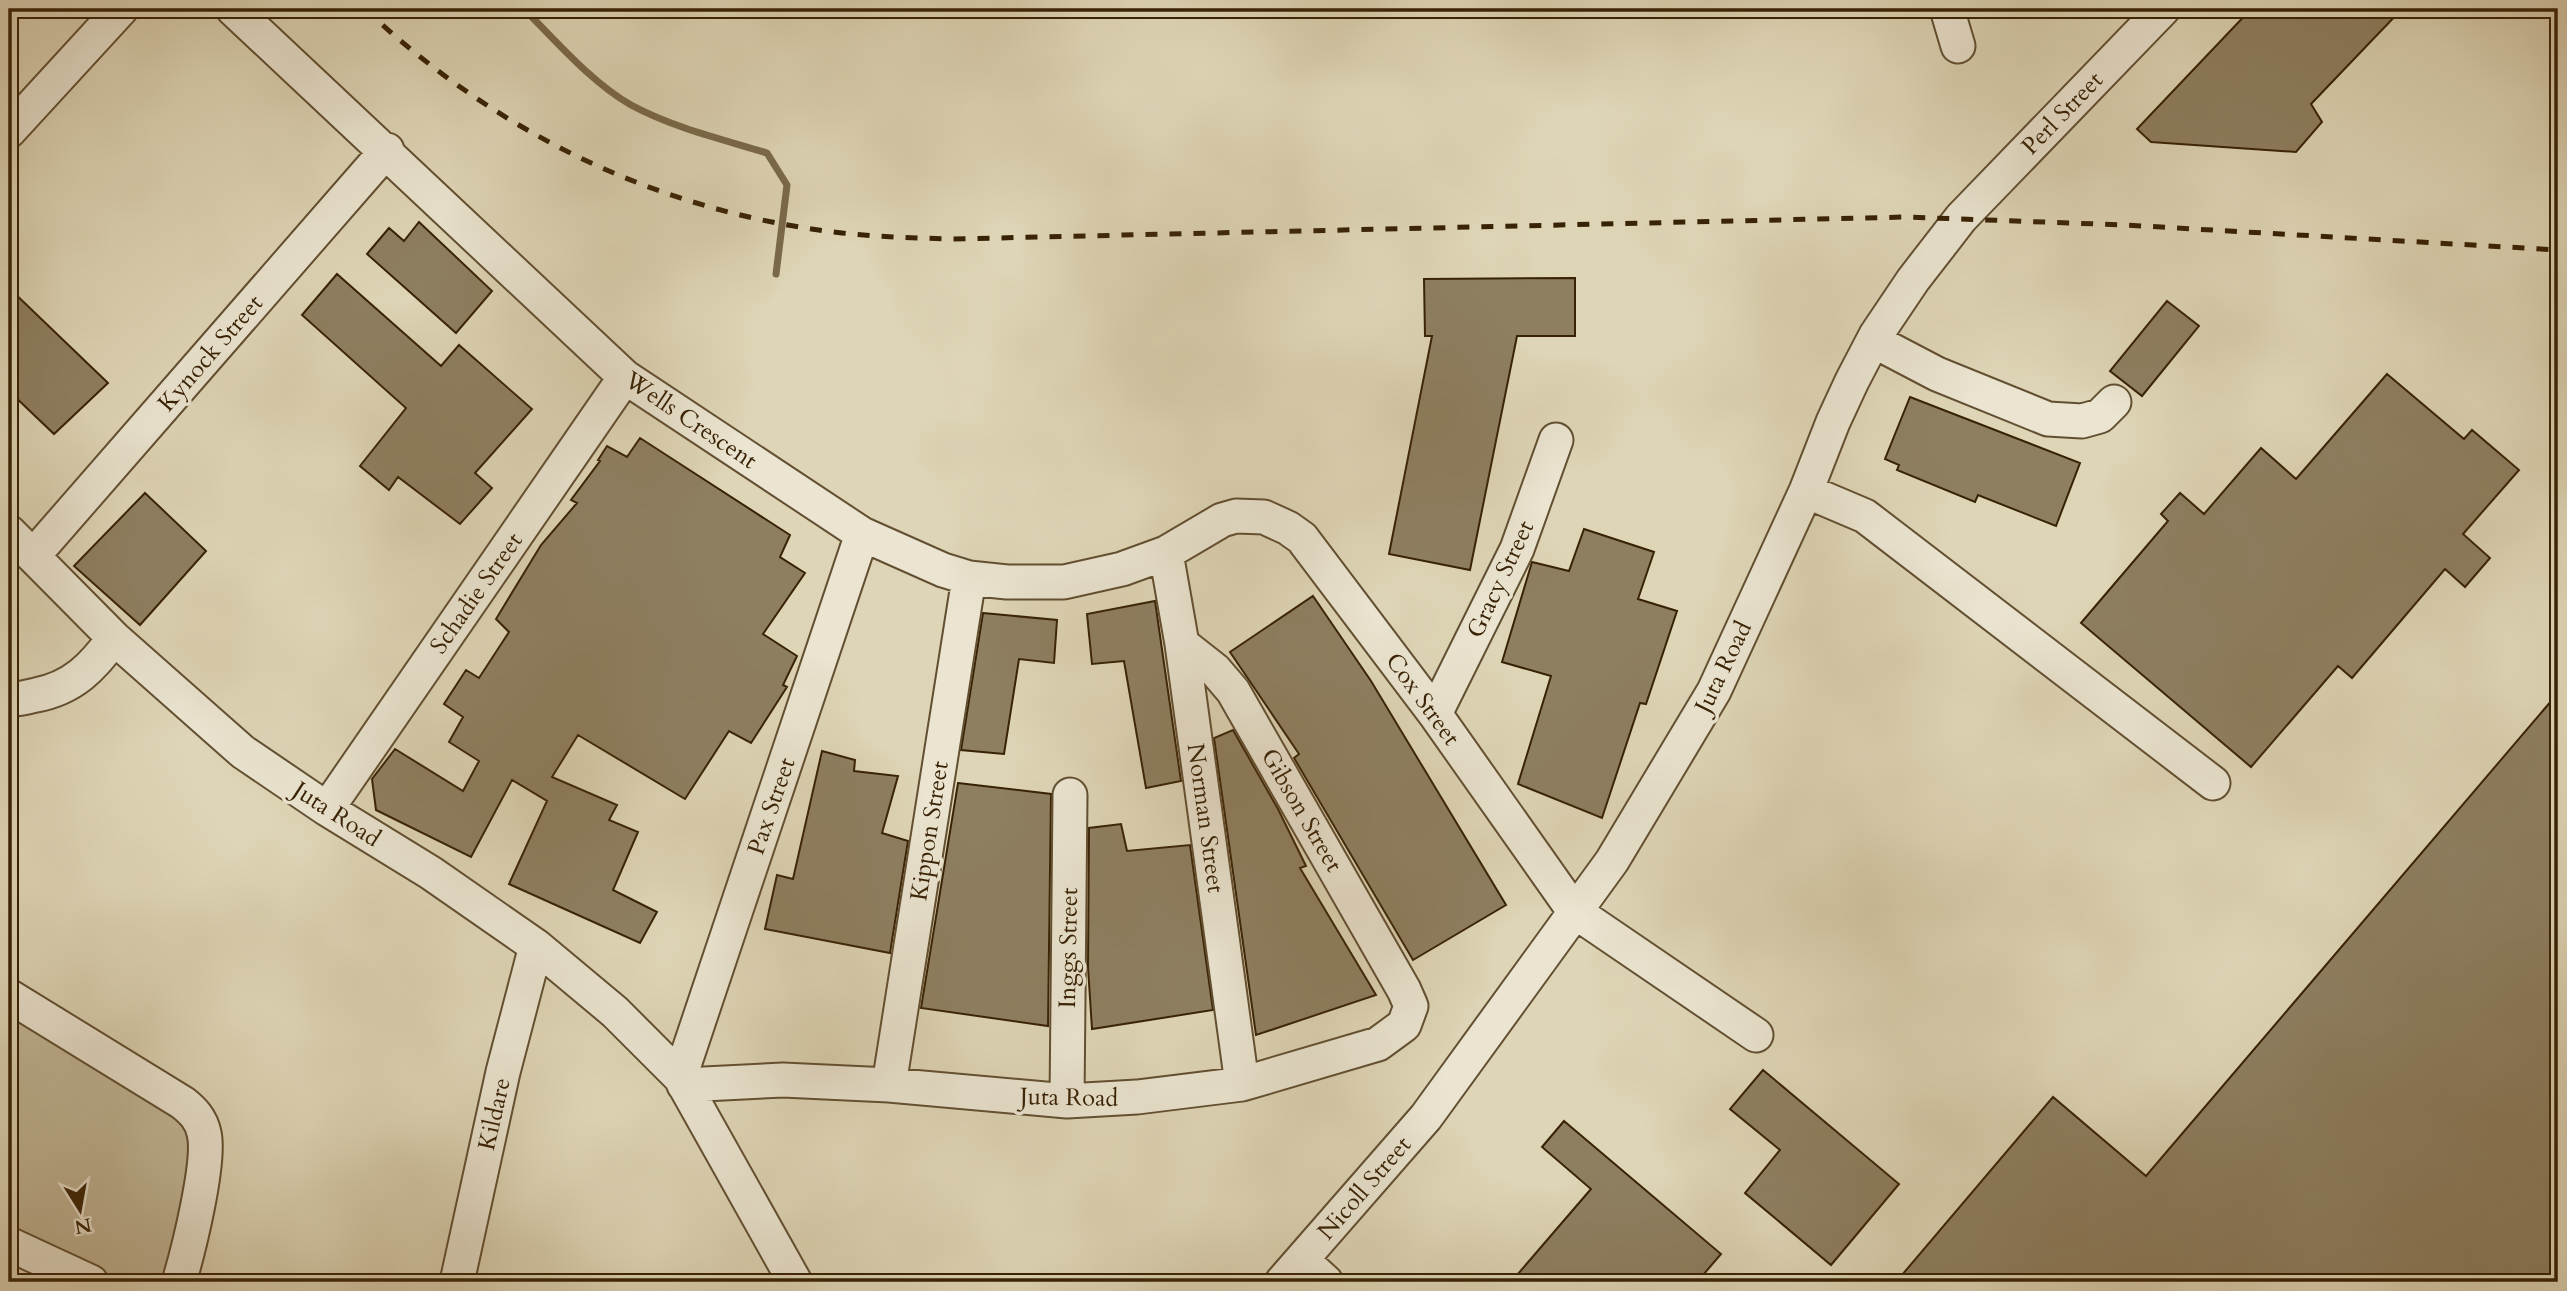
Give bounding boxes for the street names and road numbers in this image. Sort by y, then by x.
street label: Perl Street [2014,64,2111,162]
street label: Kynock Street [150,287,271,419]
street label: Wells Crescent [617,363,764,477]
street label: Gracy Street [1459,515,1542,643]
street label: Schadie Street [422,526,531,661]
street label: Juta Road [1686,616,1760,721]
street label: Cox Street [1378,646,1468,753]
street label: Norman Street [1179,741,1232,895]
street label: Gibson Street [1253,742,1350,878]
street label: Pax Street [739,753,804,859]
street label: Kippon Street [902,758,957,903]
street label: Juta Road [284,772,387,855]
street label: Inggs Street [1051,887,1086,1009]
street label: Kildare [470,1075,519,1154]
street label: Juta Road [1016,1080,1119,1115]
street label: Nicoll Street [1310,1129,1419,1247]

